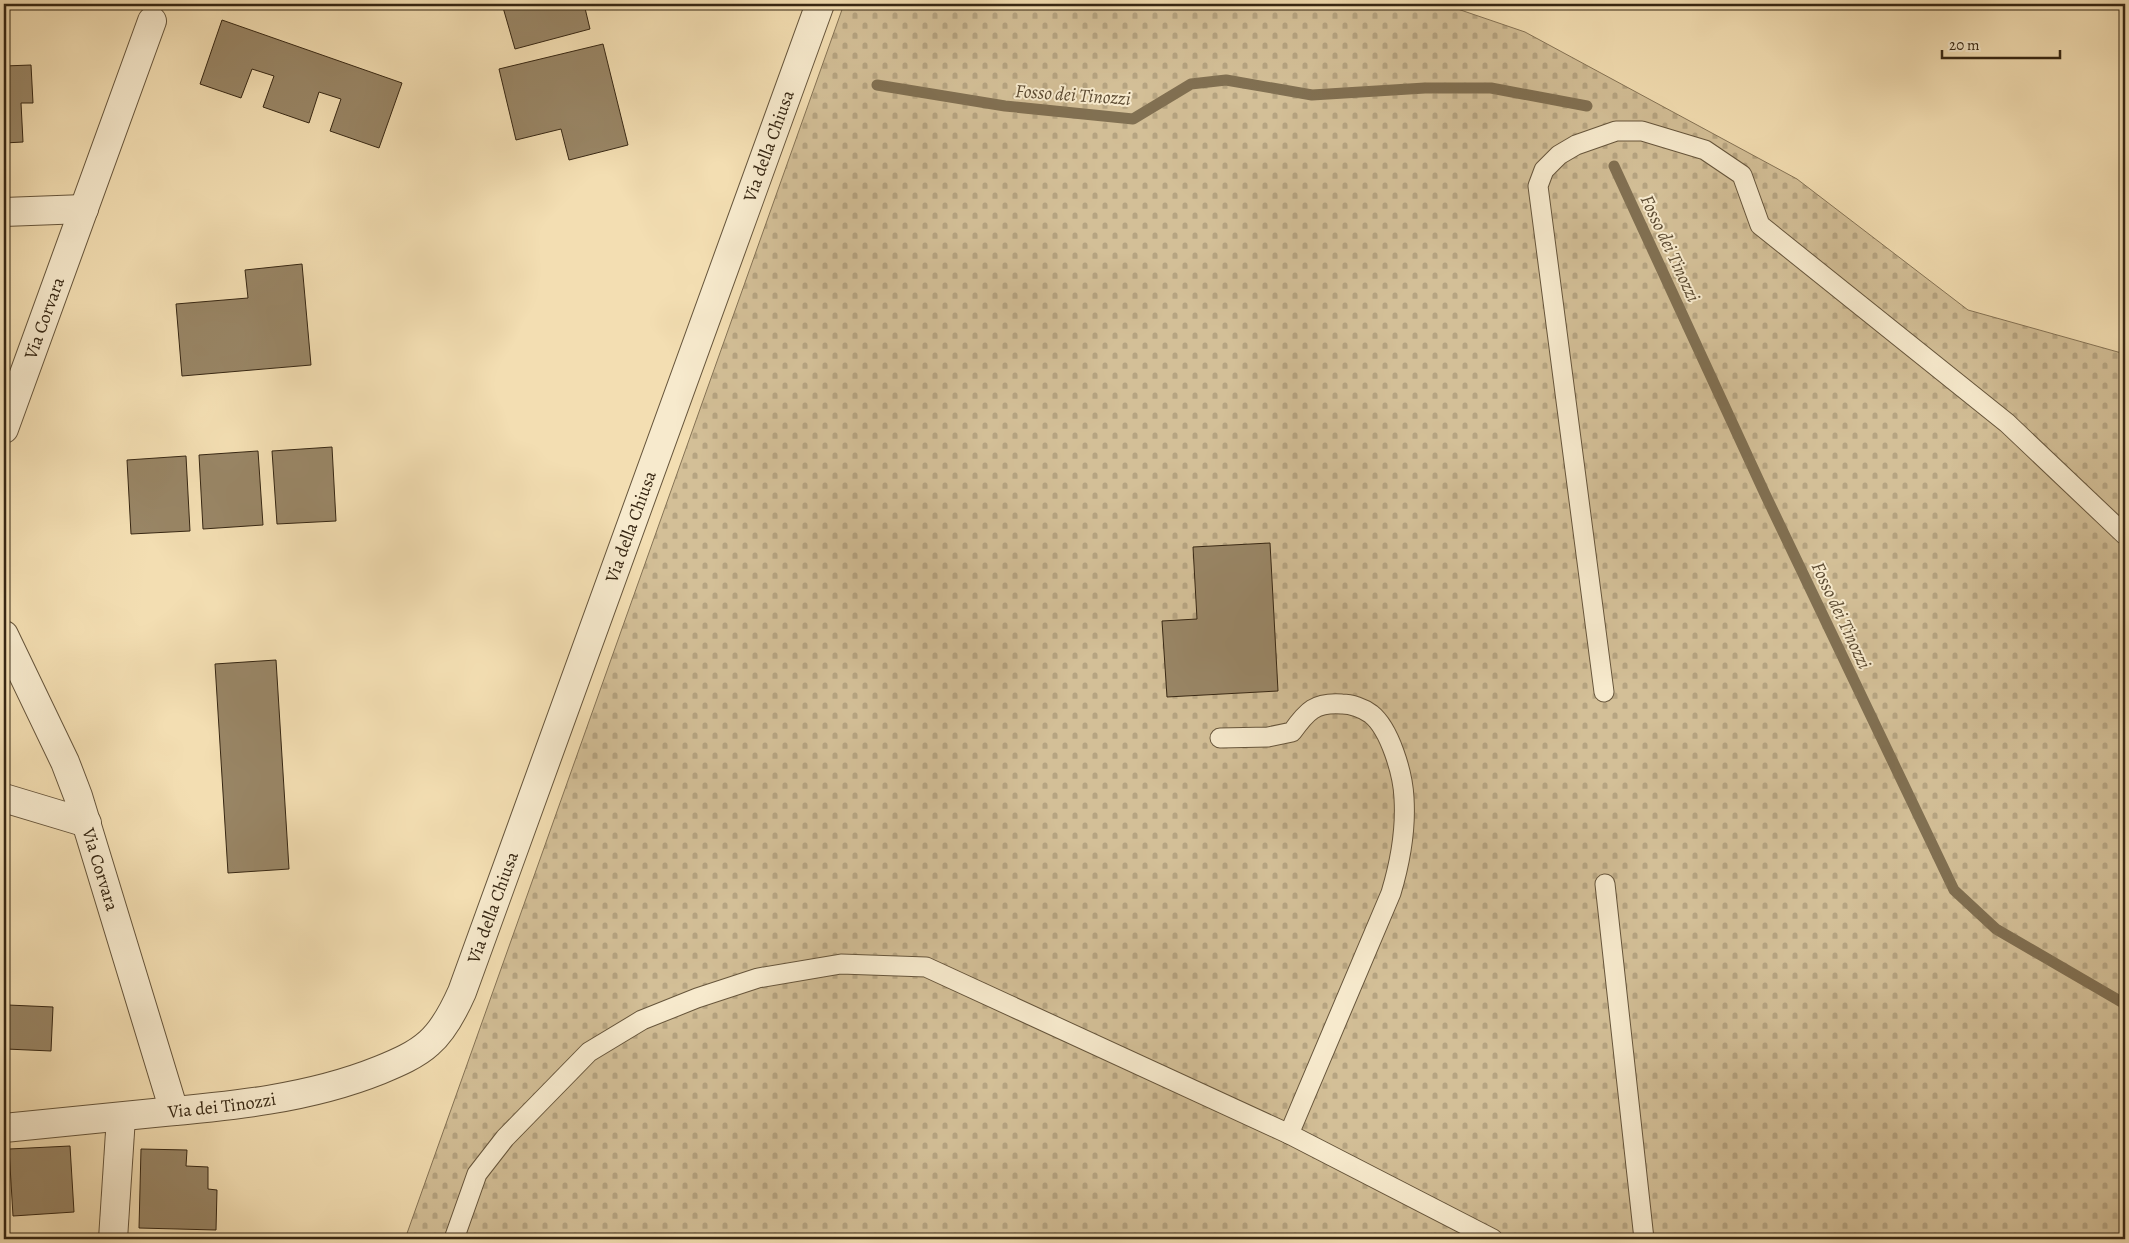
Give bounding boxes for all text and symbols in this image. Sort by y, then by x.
scale bar [1942,28,2059,60]
text: 20 m [1949,35,1980,55]
water label: Fosso dei Tinozzi [1014,78,1132,112]
street label: Via della Chiusa [737,86,800,206]
water label: Fosso dei Tinozzi [1634,191,1706,306]
street label: Via Corvara [18,273,70,363]
street label: Via della Chiusa [599,467,662,587]
water label: Fosso dei Tinozzi [1805,558,1877,673]
street label: Via Corvara [76,824,124,914]
street label: Via della Chiusa [461,848,524,968]
street label: Via dei Tinozzi [166,1087,278,1124]

